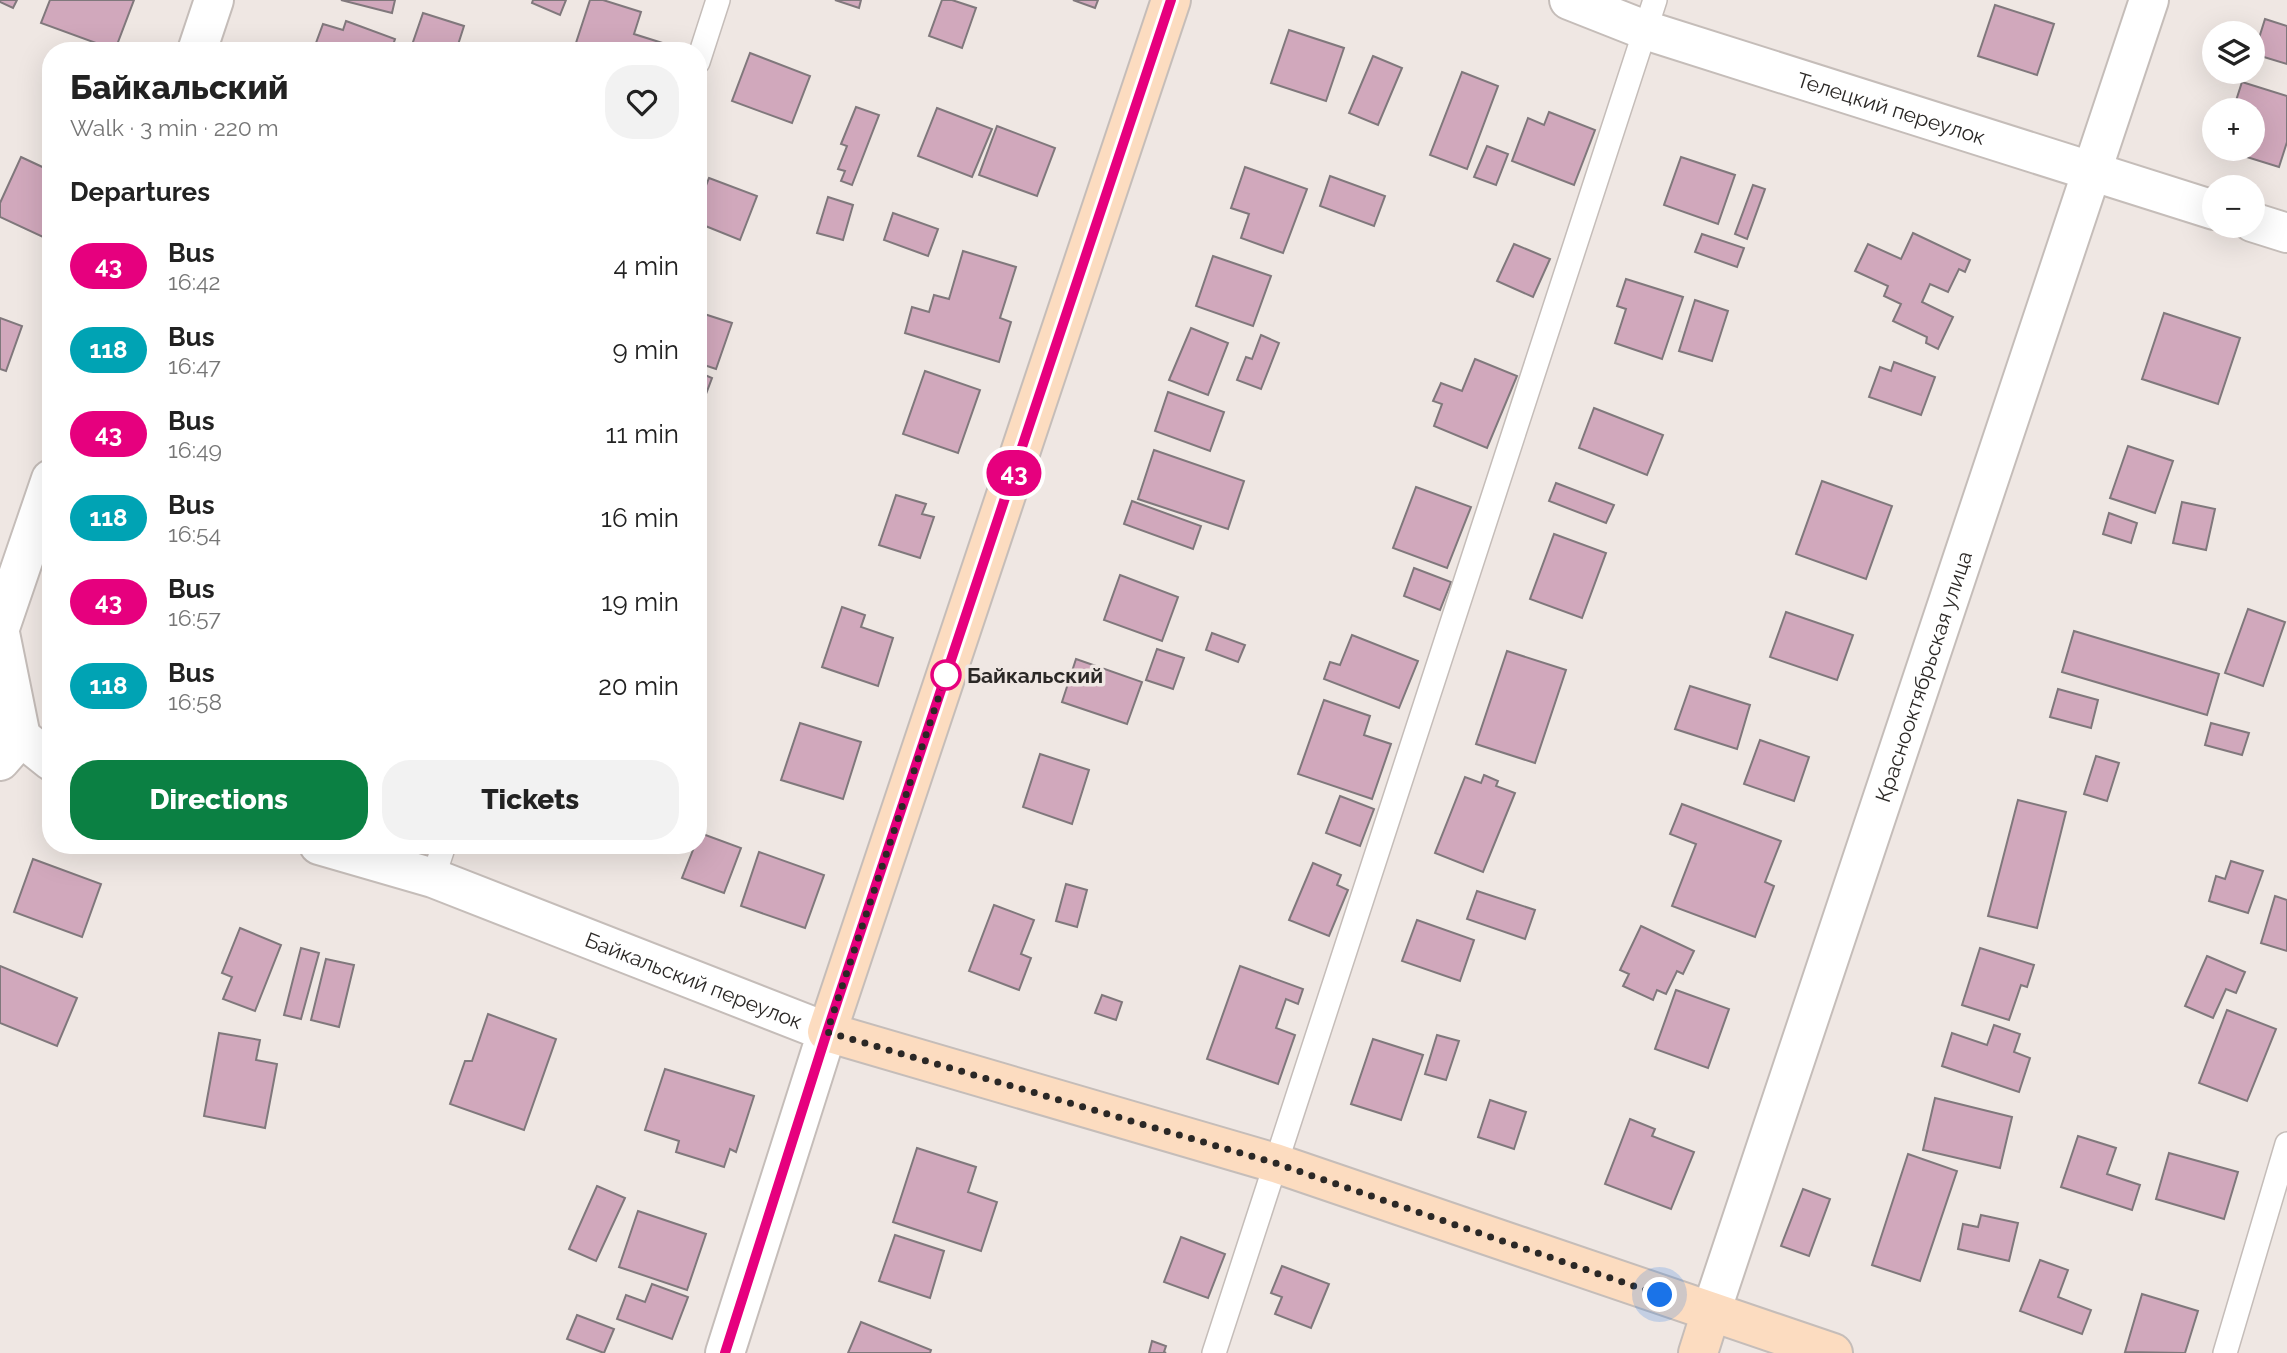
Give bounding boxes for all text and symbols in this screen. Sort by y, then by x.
map controls [2202,21,2265,238]
button: layers [2202,21,2265,84]
button: heart [605,65,679,139]
street label: Телецкий переулок [1794,66,1989,149]
text: Байкальский [70,68,288,107]
button: + [2202,98,2265,161]
text: Walk · 3 min · 220 m [70,114,279,141]
button: − [2202,175,2265,238]
text: Departures [70,177,210,207]
text: Bus [168,238,215,268]
text: 43 [95,251,122,280]
text: 4 min [613,251,679,281]
text: 16:42 [168,268,221,295]
text: Bus [168,322,215,352]
text: 118 [89,335,128,364]
text: 9 min [612,335,679,365]
text: 16:47 [168,352,221,379]
text: Bus [168,406,215,436]
text: 43 [95,419,122,448]
text: 11 min [605,419,679,449]
text: 16:49 [168,436,222,463]
line badge: 43 [982,450,1046,496]
text: 43 [1000,458,1028,487]
text: Bus [168,490,215,520]
text: 118 [89,503,128,532]
text: 16 min [601,503,679,533]
text: 16:54 [168,520,221,547]
street label: Краснооктябрьская улица [1870,548,1977,805]
text: Bus [168,574,215,604]
text: 43 [95,587,122,616]
text: 19 min [601,587,679,617]
text: 16:57 [168,604,221,631]
text: Bus [168,658,215,688]
marker: Байкальский [931,660,961,690]
place label: Байкальский [967,663,1103,688]
text: 118 [89,671,128,700]
text: 20 min [598,671,679,701]
text: 16:58 [168,688,222,715]
button: Directions [70,760,368,840]
button: Tickets [382,760,679,840]
street label: Байкальский переулок [582,926,806,1034]
your location [1642,1277,1677,1312]

